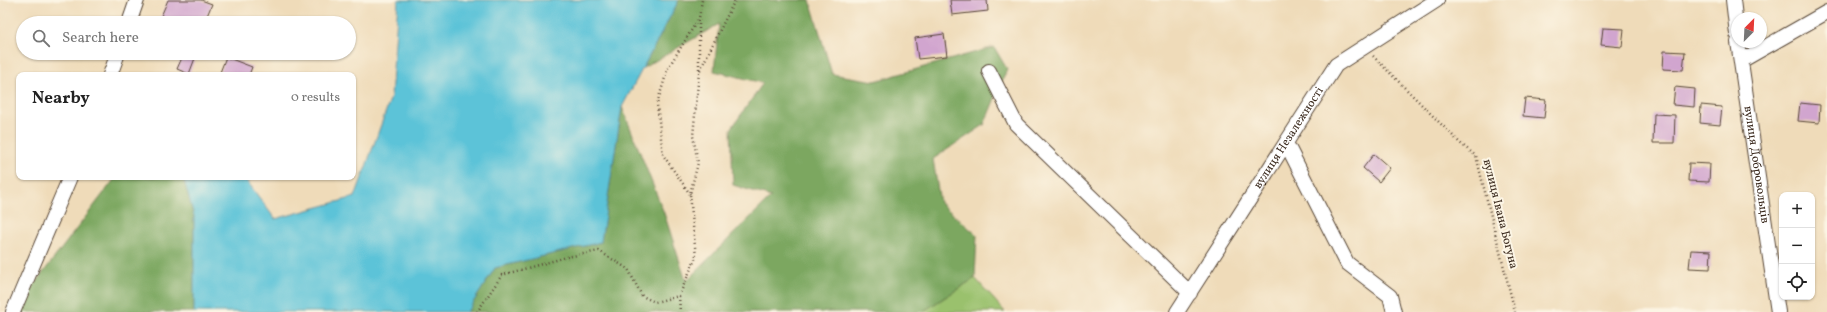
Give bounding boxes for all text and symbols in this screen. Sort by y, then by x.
north arrow [1731,12,1767,48]
search box [16,16,356,60]
icon: search [30,27,52,49]
text: Search here [62,28,139,49]
street label: вулиця Незалежності [1250,84,1328,192]
text: Nearby [32,87,90,110]
text: 0 results [291,89,340,107]
street label: вулиця Добровольців [1740,105,1773,224]
street label: вулиця Івана Богуна [1479,157,1521,271]
map controls [1779,192,1815,300]
button: + [1779,192,1815,228]
button: − [1779,228,1815,264]
button: locate [1779,264,1815,300]

